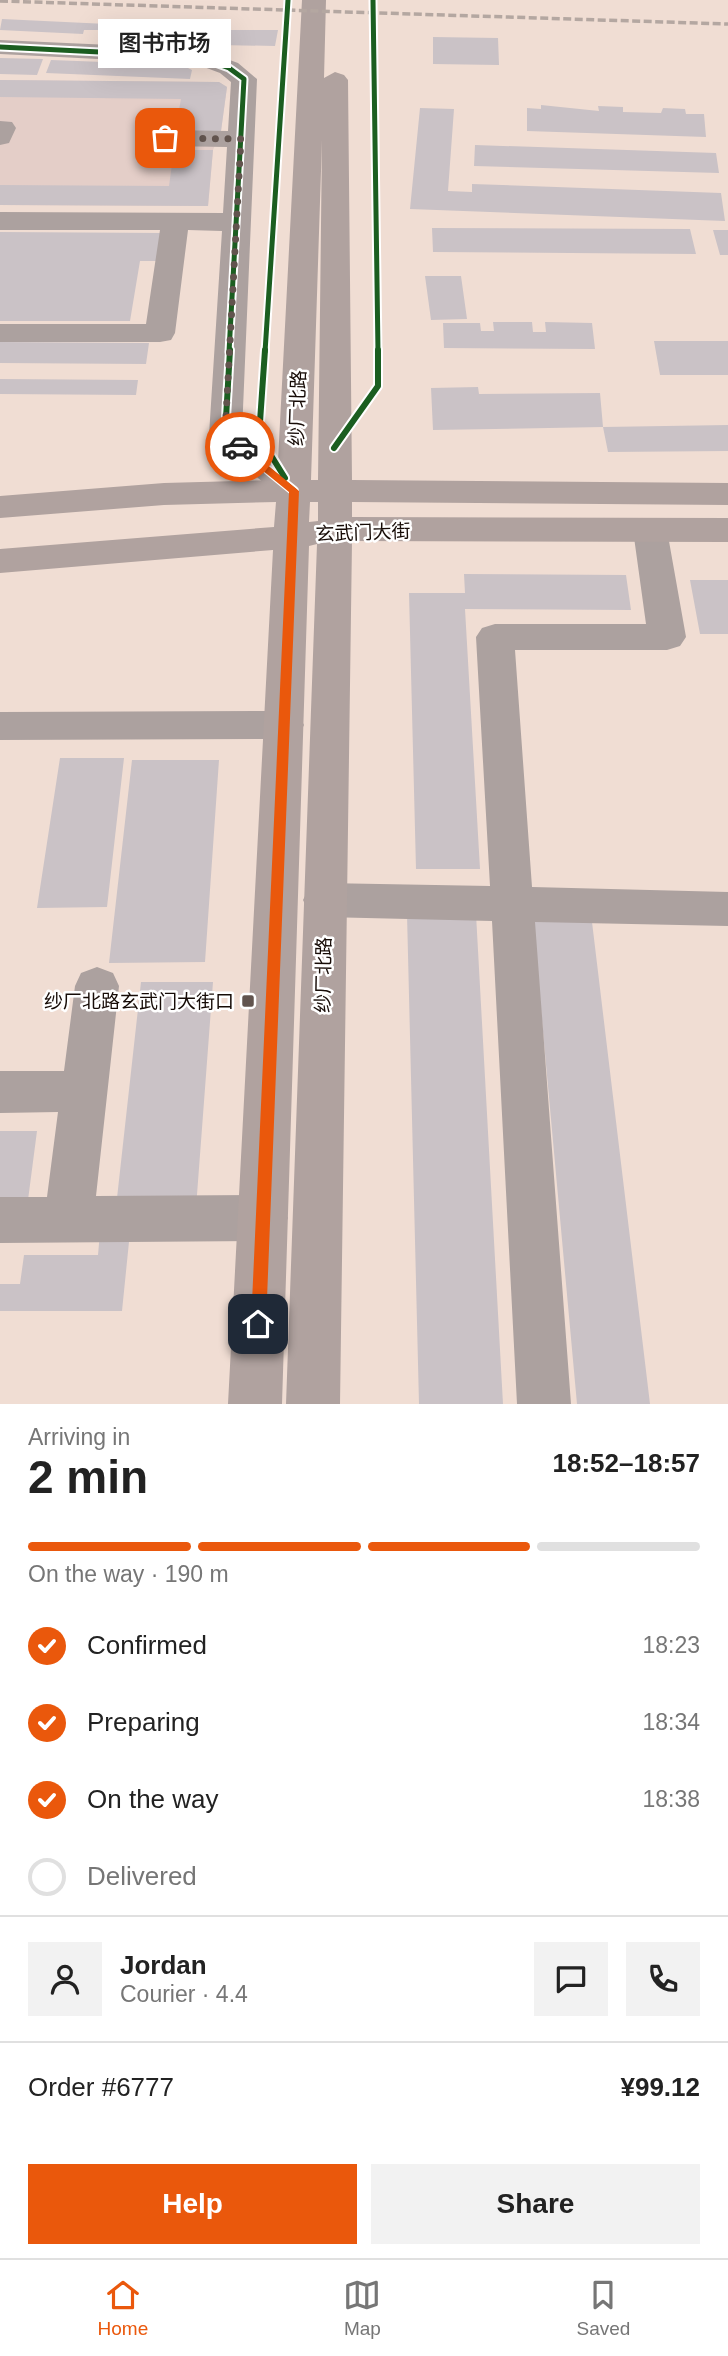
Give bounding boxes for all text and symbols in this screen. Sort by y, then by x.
callout: 图书市场 [99,19,232,68]
text: 图书市场 [119,30,211,56]
pin [135,108,195,168]
icon: bag [146,119,184,157]
street label: 纱厂北路 [286,370,309,446]
courier [205,412,275,482]
icon: car [221,428,259,466]
street label: 玄武门大街 [315,520,411,545]
street label: 纱厂北路 [312,937,335,1013]
place label: 纱厂北路玄武门大街口 [44,991,234,1012]
marker: 纱厂北路玄武门大街口 [240,993,256,1009]
pin [228,1294,288,1354]
icon: home [239,1305,277,1343]
text: Arriving in [28,1424,130,1450]
text: 18:52–18:57 [553,1448,700,1478]
text: 2 min [28,1451,148,1503]
text: On the way · 190 m [28,1561,229,1587]
icon: check [28,1627,66,1665]
text: Confirmed [87,1630,207,1660]
text: 18:23 [642,1632,700,1658]
icon: check [28,1704,66,1742]
text: Preparing [87,1707,200,1737]
text: 18:34 [642,1709,700,1735]
icon: check [28,1781,66,1819]
text: On the way [87,1784,219,1814]
text: 18:38 [642,1786,700,1812]
text: Delivered [87,1861,197,1891]
button: person [28,1942,102,2016]
button: chat [534,1942,608,2016]
button: phone [626,1942,700,2016]
text: Jordan [120,1950,207,1980]
text: Courier · 4.4 [120,1981,248,2007]
text: Order #6777 [28,2072,174,2102]
text: ¥99.12 [620,2072,700,2102]
button: Help [28,2164,357,2244]
button: Share [371,2164,700,2244]
tab: Home [98,2276,148,2340]
tab: Map [343,2276,381,2340]
tab: Saved [577,2276,630,2340]

